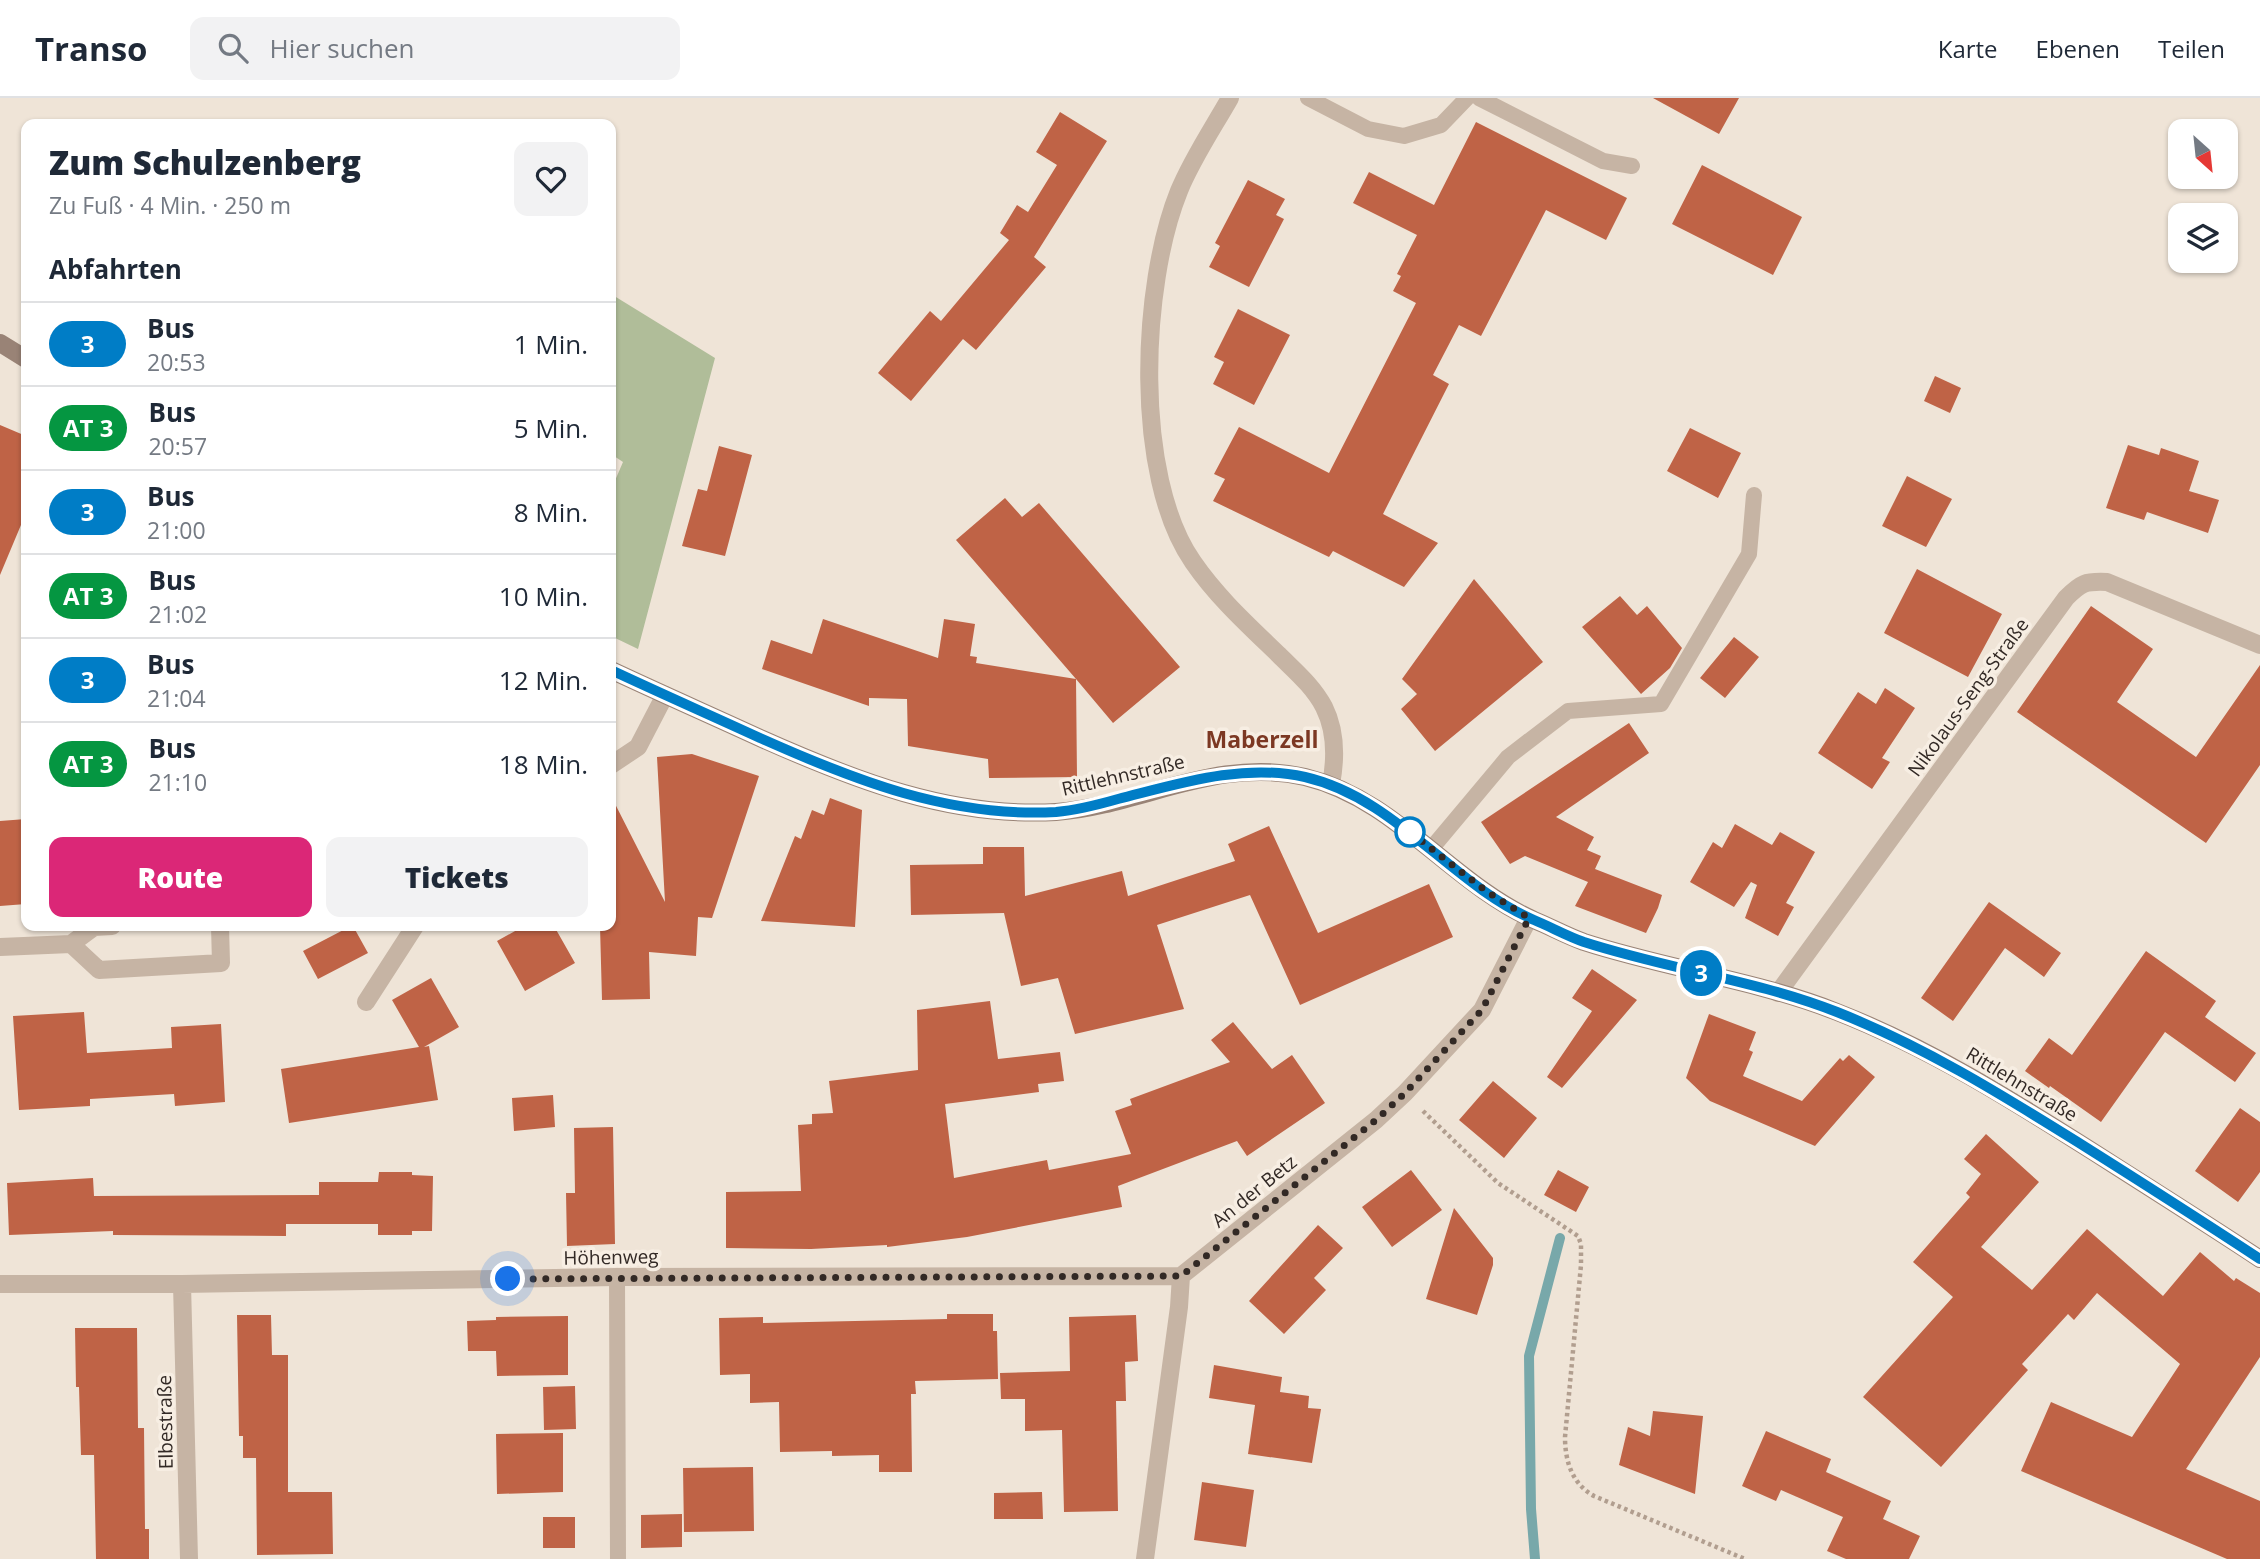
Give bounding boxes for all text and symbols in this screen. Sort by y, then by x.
search box [190,17,680,80]
text: Transo [35,26,148,71]
icon: search [214,29,252,67]
text: Hier suchen [270,30,415,66]
text: Karte [1938,32,1998,65]
text: Ebenen [2036,32,2120,65]
text: Teilen [2158,32,2225,65]
north arrow [2168,119,2238,189]
map controls [2168,119,2238,273]
text: Zum Schulzenberg [49,140,361,185]
button: heart [514,142,588,216]
text: Zu Fuß · 4 Min. · 250 m [49,189,291,221]
button: layers [2168,203,2238,273]
text: Abfahrten [49,251,182,287]
text: Bus [147,310,194,346]
text: 1 Min. [514,326,588,362]
text: 3 [81,327,94,360]
text: 20:53 [147,346,206,378]
text: Bus [148,394,196,430]
text: 5 Min. [514,410,588,446]
text: AT 3 [63,411,113,444]
text: 20:57 [148,430,207,462]
text: Bus [147,478,194,514]
text: 8 Min. [514,494,588,530]
text: 3 [81,495,94,528]
text: 21:00 [147,514,206,546]
text: Bus [148,562,196,598]
text: 10 Min. [499,578,588,614]
text: AT 3 [63,579,113,612]
text: 21:02 [148,598,207,630]
street label: Nikolaus-Seng-Straße [1902,613,2034,781]
text: Bus [147,646,194,682]
text: 12 Min. [499,662,588,698]
text: 3 [81,663,94,696]
text: 21:04 [147,682,206,714]
district label: Maberzell [1205,723,1319,755]
text: Bus [148,730,196,766]
text: 18 Min. [499,746,588,782]
text: AT 3 [63,747,113,780]
street label: Rittlehnstraße [1059,748,1187,802]
text: 21:10 [148,766,207,798]
unlabelled marker [1395,817,1425,847]
button: Route [49,837,312,917]
button: Tickets [326,837,588,917]
line badge: 3 [1678,950,1724,996]
text: 3 [1694,956,1708,989]
street label: Rittlehnstraße [1962,1041,2082,1127]
street label: An der Betz [1206,1149,1302,1233]
street label: Höhenweg [563,1243,659,1271]
your location [490,1261,525,1296]
street label: Elbestraße [151,1375,179,1469]

